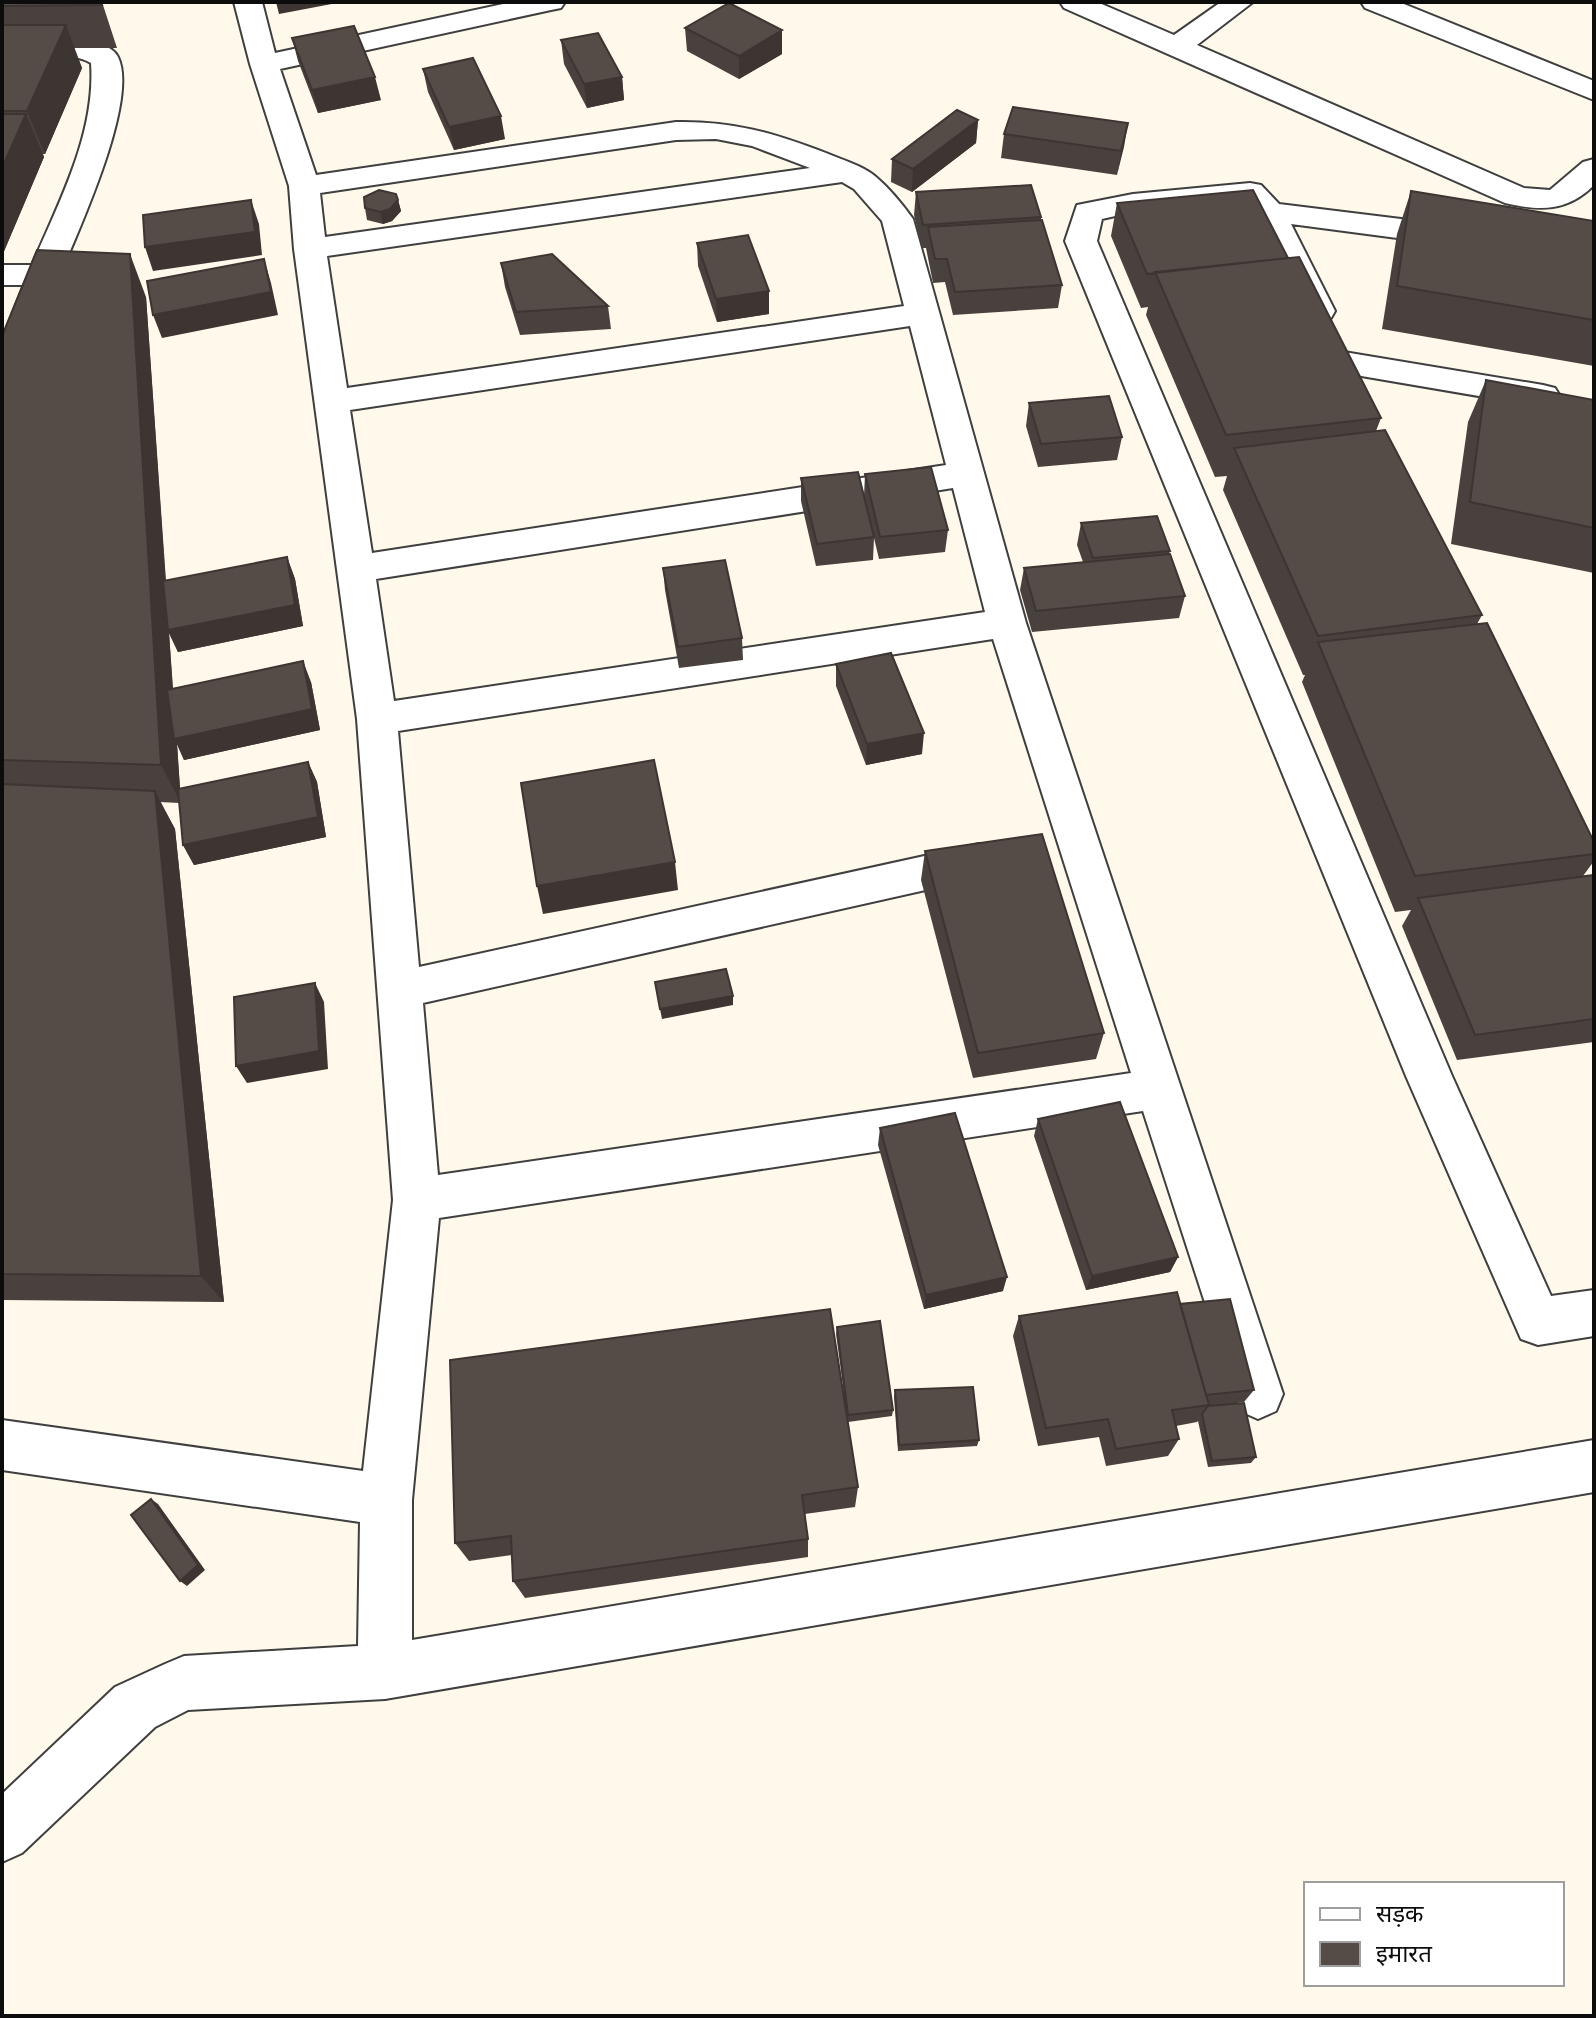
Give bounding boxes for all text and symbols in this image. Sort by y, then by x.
legend [1304,1882,1564,1986]
text: सड़क [1376,1900,1424,1928]
text: इमारत [1376,1940,1433,1968]

